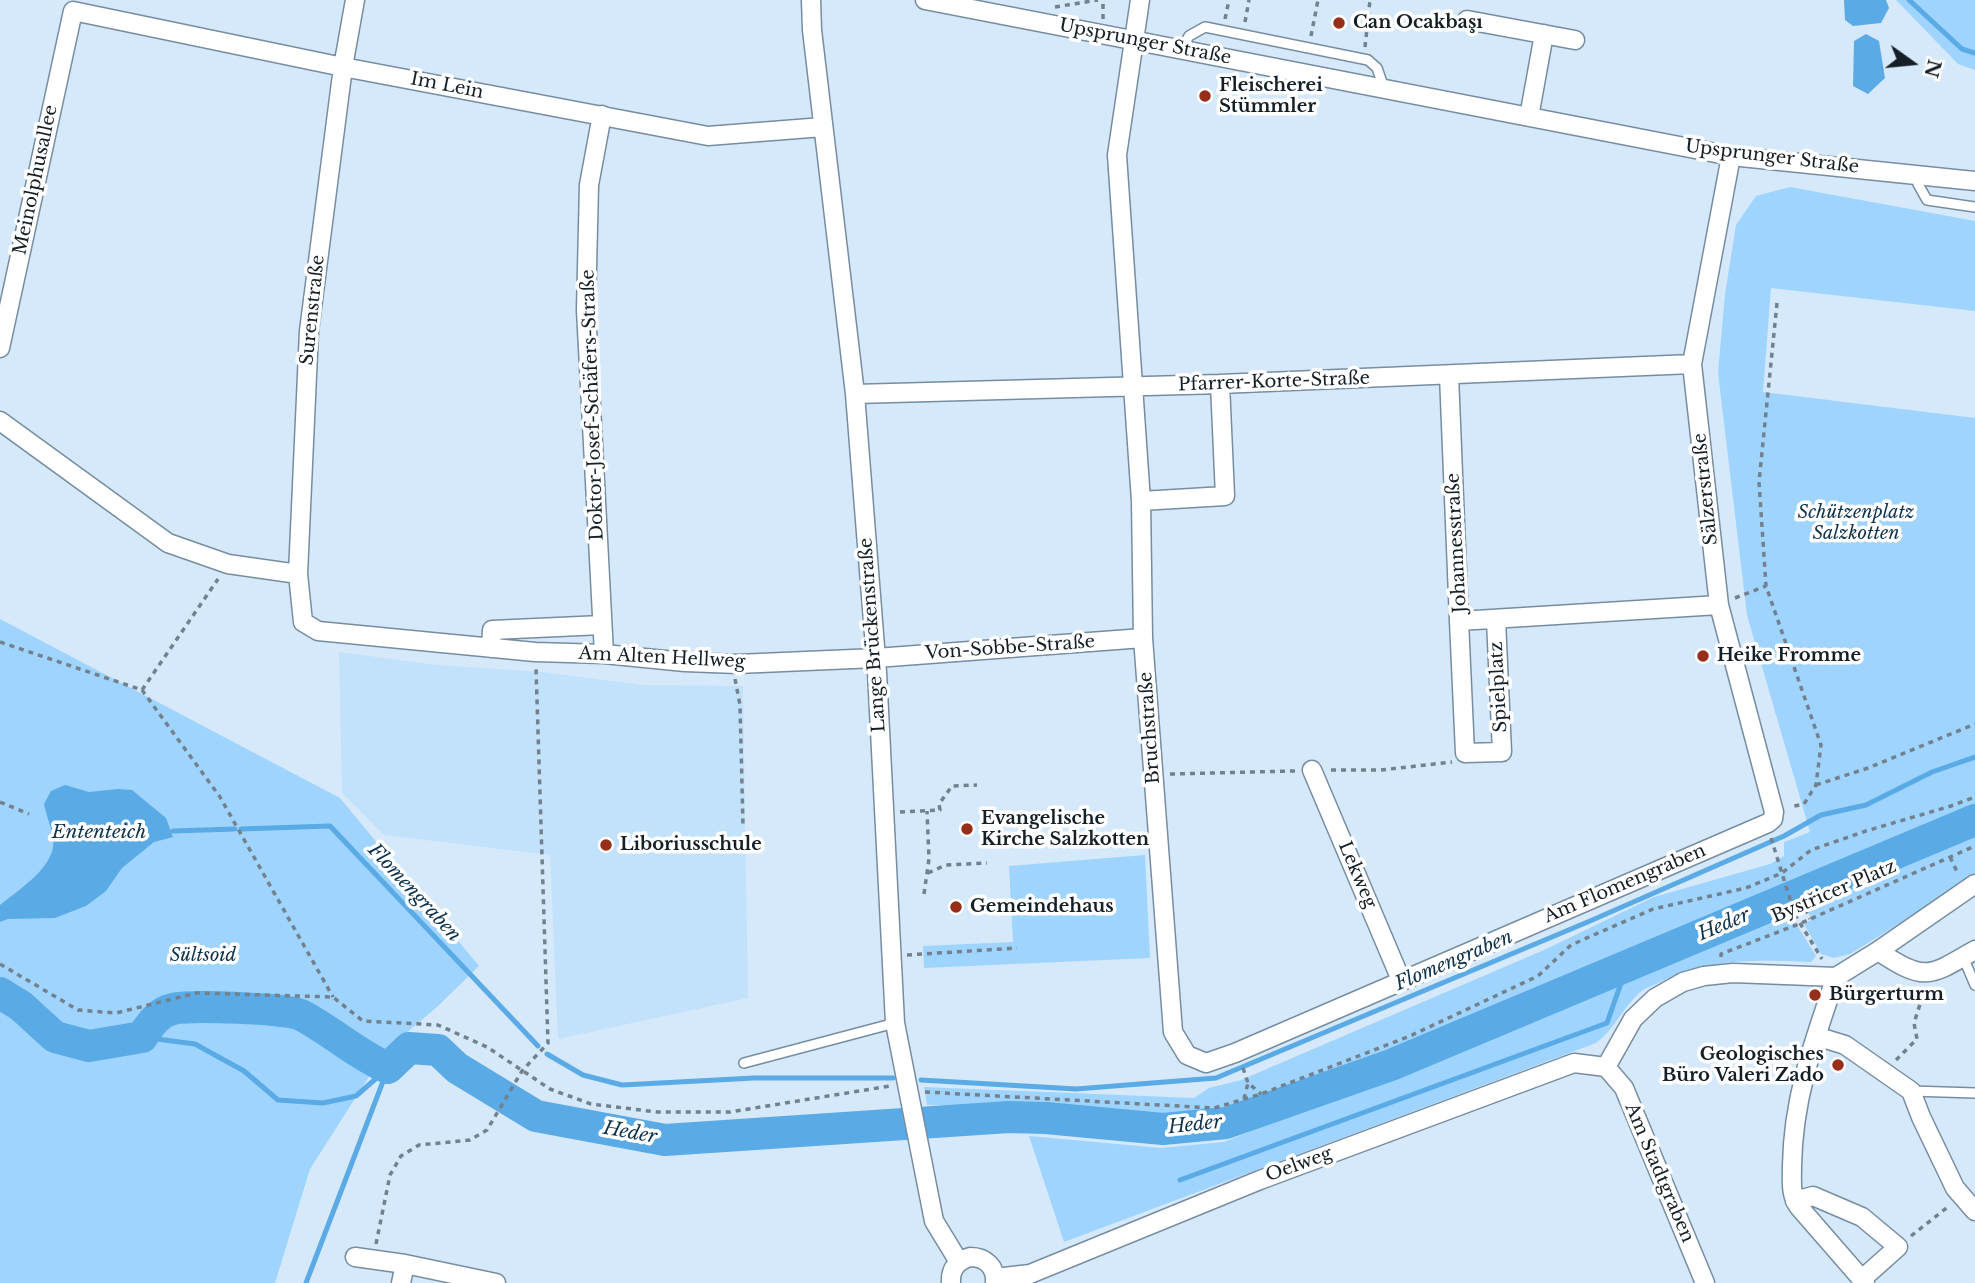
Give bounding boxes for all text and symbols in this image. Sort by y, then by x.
place label: Can Ocakbaşı [1353,12,1483,34]
street label: Upsprunger Straße [1057,15,1233,69]
marker: Can Ocakbaşı [1331,15,1347,31]
north arrow [1877,28,1947,98]
text: N [1919,57,1946,80]
street label: Im Lein [409,68,485,104]
place label: Fleischerei Stümmler [1219,75,1323,118]
marker: Fleischerei Stümmler [1197,88,1213,104]
street label: Meinolphusallee [10,103,62,257]
street label: Upsprunger Straße [1684,136,1860,178]
street label: Surenstraße [296,254,330,366]
street label: Doktor-Josef-Schäfers-Straße [577,269,609,541]
street label: Pfarrer-Korte-Straße [1178,368,1370,396]
street label: Sälzerstraße [1689,432,1723,546]
street label: Johannesstraße [1443,472,1471,614]
park label: Schützenplatz Salzkotten [1798,502,1914,544]
street label: Lange Brückenstraße [855,537,891,733]
street label: Von-Sobbe-Straße [924,631,1096,665]
street label: Spielplatz [1486,641,1512,733]
street label: Am Alten Hellweg [578,643,746,673]
place label: Heike Fromme [1717,645,1861,667]
marker: Heike Fromme [1695,648,1711,664]
street label: Bruchstraße [1135,671,1165,785]
place label: Evangelische Kirche Salzkotten [981,808,1149,850]
marker: Evangelische Kirche Salzkotten [959,821,975,837]
water label: Ententeich [52,822,146,844]
place label: Liboriusschule [620,834,762,856]
marker: Liboriusschule [598,837,614,853]
street label: Lekweg [1333,838,1381,912]
water label: Flomengraben [363,839,465,947]
street label: Am Flomengraben [1541,840,1709,928]
street label: Bystřicer Platz [1769,856,1899,928]
place label: Gemeindehaus [970,896,1114,918]
marker: Gemeindehaus [948,899,964,915]
water label: Heder [1695,904,1753,946]
water label: Flomengraben [1392,926,1516,996]
park label: Sültsoid [170,945,236,967]
place label: Bürgerturm [1829,984,1944,1006]
marker: Bürgerturm [1807,987,1823,1003]
place label: Geologisches Büro Valeri Zado [1662,1044,1824,1086]
marker: Geologisches Büro Valeri Zado [1830,1057,1846,1073]
street label: Am Stadtgraben [1620,1100,1698,1246]
water label: Heder [1167,1111,1223,1139]
water label: Heder [601,1117,659,1149]
street label: Oelweg [1263,1143,1335,1187]

